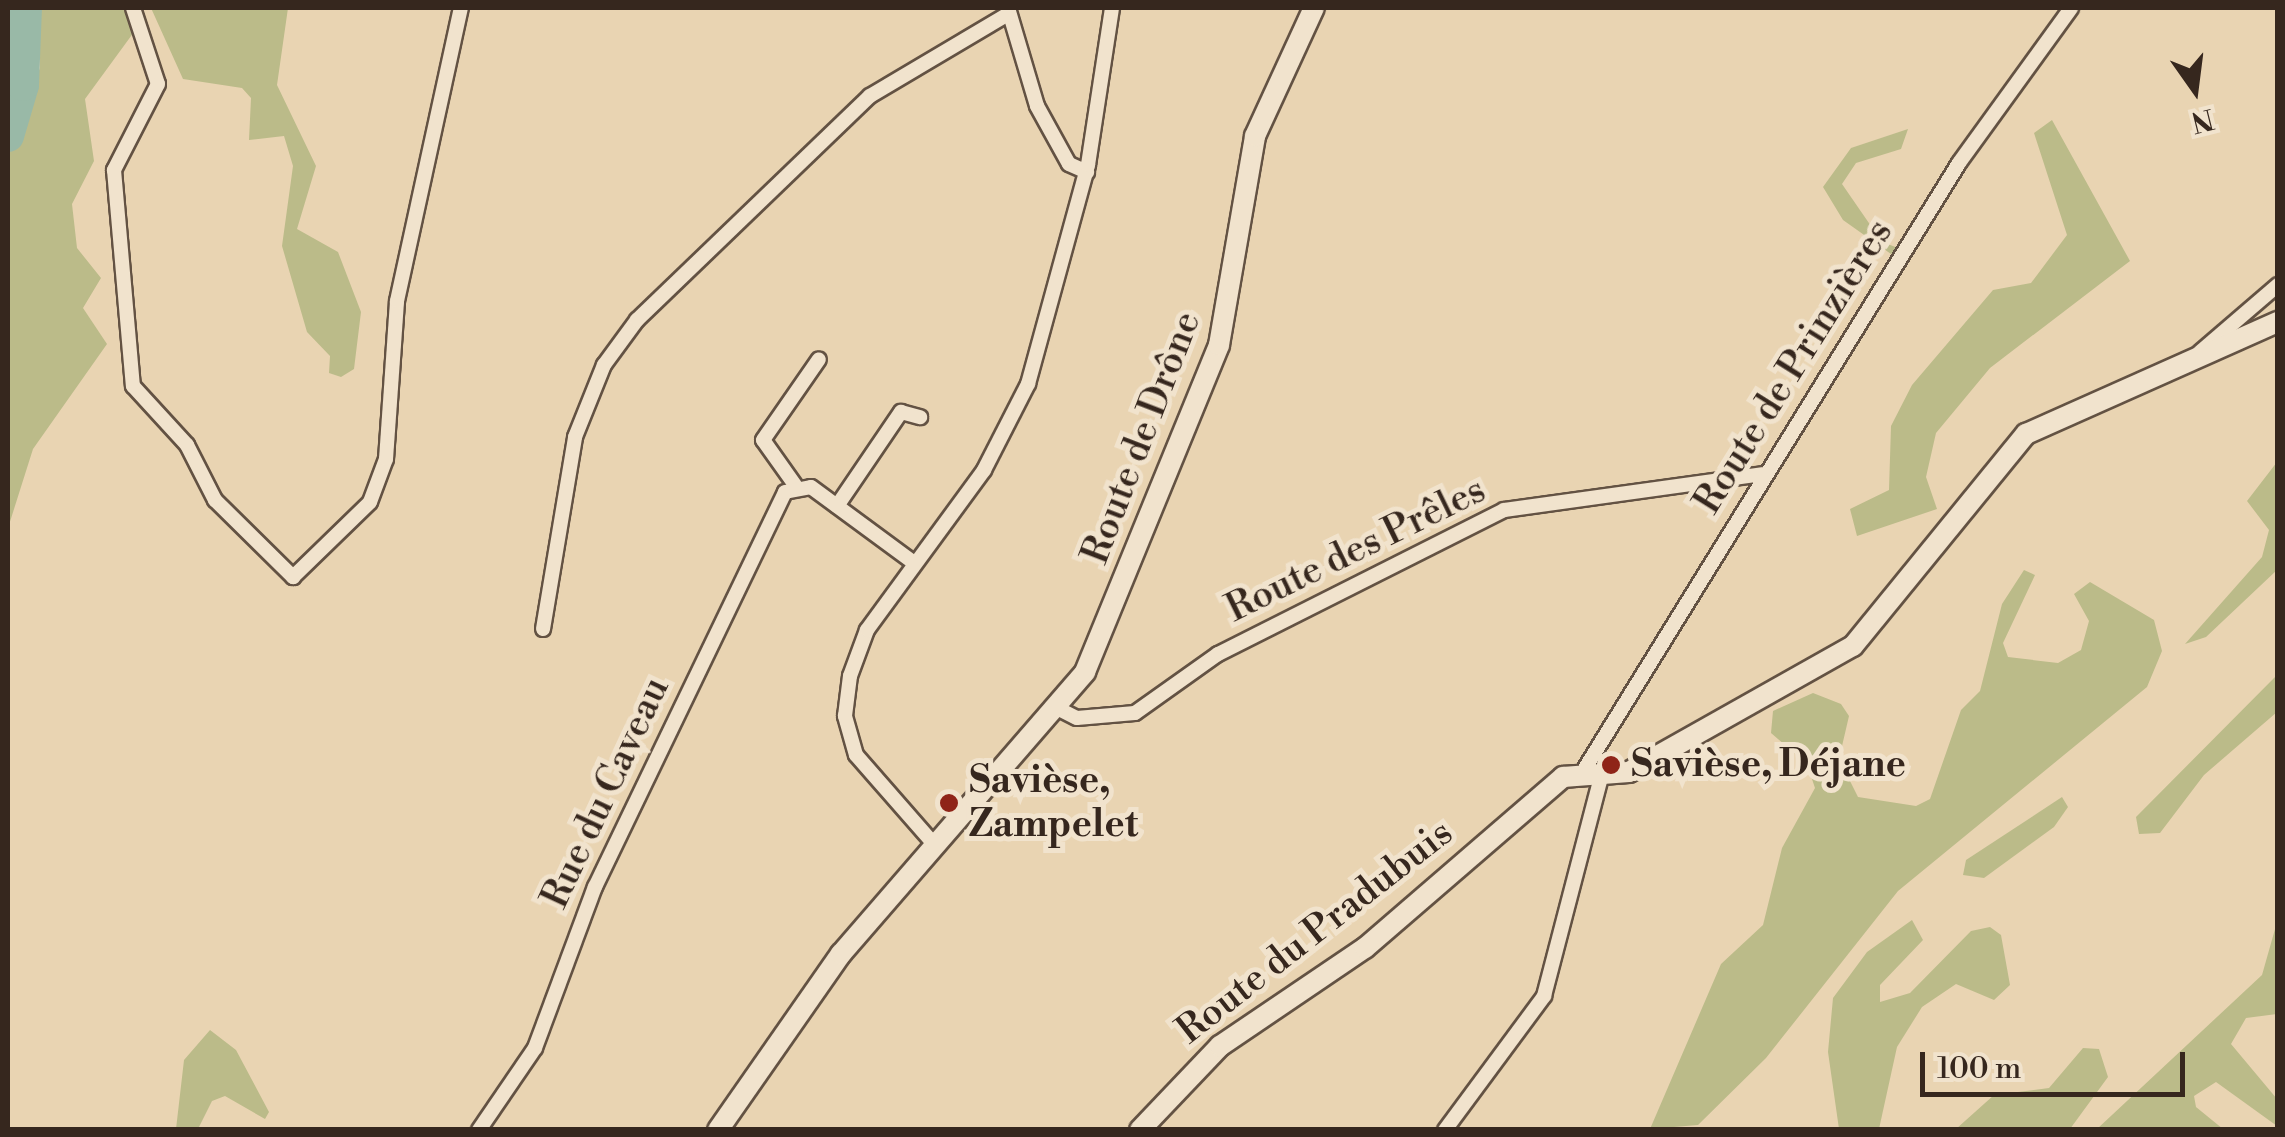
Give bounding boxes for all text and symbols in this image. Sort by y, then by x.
north arrow [2145,40,2245,140]
text: N [2187,100,2217,139]
street label: Route de Prinzières [1685,212,1903,522]
street label: Route de Drône [1073,305,1211,571]
street label: Route des Prêles [1219,468,1493,632]
street label: Rue du Caveau [533,670,679,916]
place label: Savièse, Déjane [1631,742,1906,788]
marker: Savièse, Déjane [1600,754,1622,776]
place label: Savièse, Zampelet [969,758,1138,848]
marker: Savièse, Zampelet [938,792,960,814]
street label: Route du Pradubuis [1168,810,1462,1054]
scale bar [1925,1032,2190,1094]
text: 100 m [1937,1050,2021,1088]

